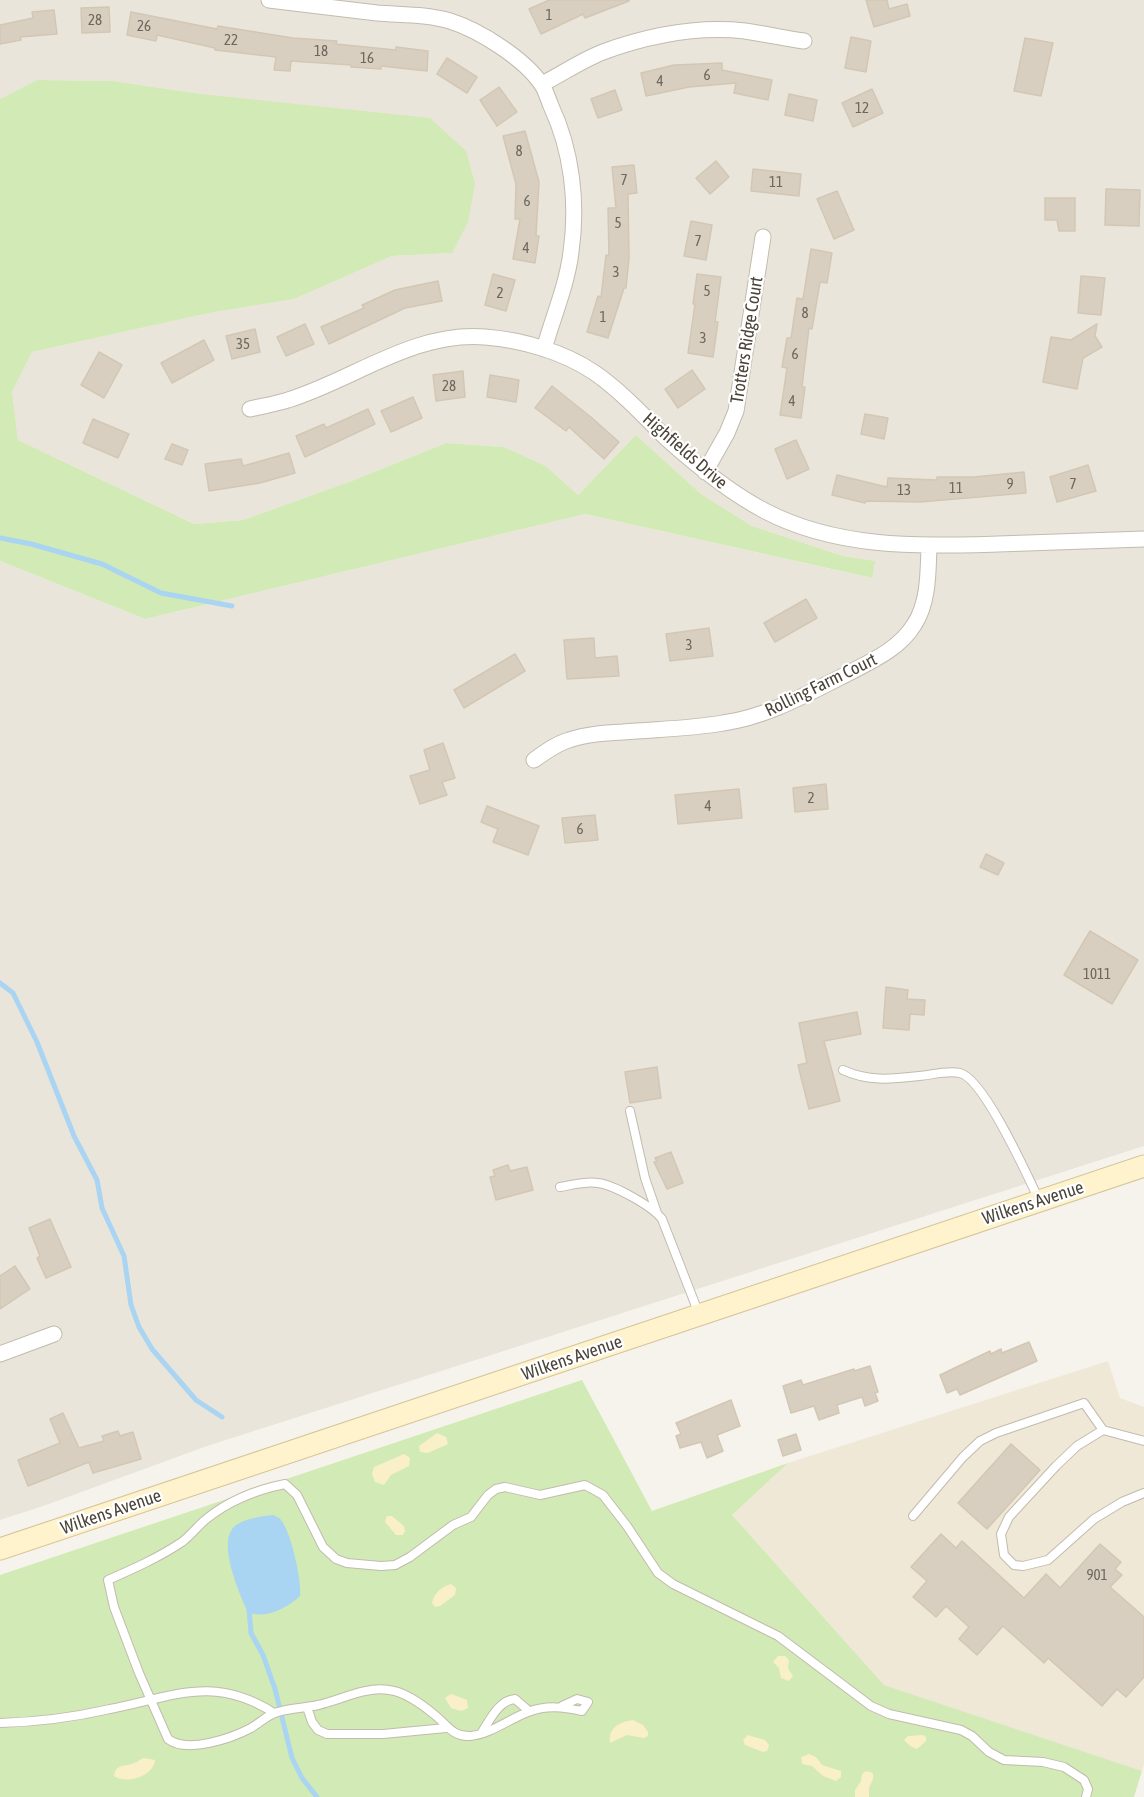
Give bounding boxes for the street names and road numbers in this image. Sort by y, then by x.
street label: Trotters Ridge Court [726,275,768,405]
street label: Highfields Drive [638,408,732,494]
street label: Rolling Farm Court [762,649,880,721]
street label: Wilkens Avenue [980,1176,1086,1230]
street label: Wilkens Avenue [519,1331,625,1385]
street label: Wilkens Avenue [58,1485,164,1539]

